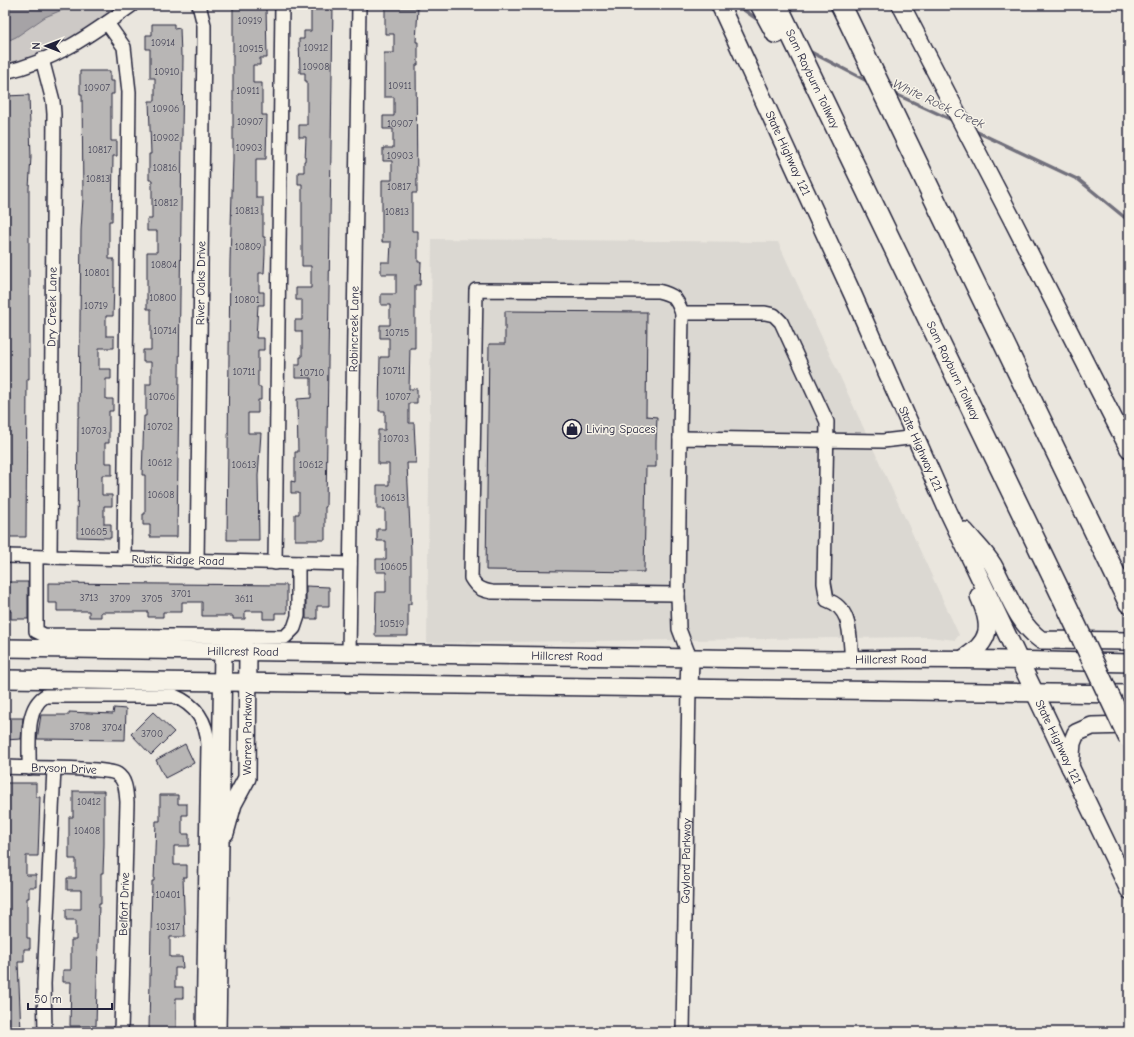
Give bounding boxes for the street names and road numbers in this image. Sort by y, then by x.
street label: Sam Rayburn Tollway [783,27,843,131]
street label: State Highway 121 [762,109,814,198]
street label: River Oaks Drive [193,241,208,325]
street label: Dry Creek Lane [44,267,60,347]
street label: Robincreek Lane [346,286,362,372]
street label: Sam Rayburn Tollway [923,319,984,423]
street label: State Highway 121 [896,404,946,494]
street label: Rustic Ridge Road [131,552,225,568]
street label: Hillcrest Road [207,644,279,659]
street label: Hillcrest Road [531,649,603,664]
street label: Hillcrest Road [855,652,927,667]
street label: Warren Parkway [240,691,255,775]
street label: State Highway 121 [1032,698,1084,787]
street label: Bryson Drive [31,761,97,777]
street label: Gaylord Parkway [678,818,694,904]
street label: Belfort Drive [116,872,132,936]

